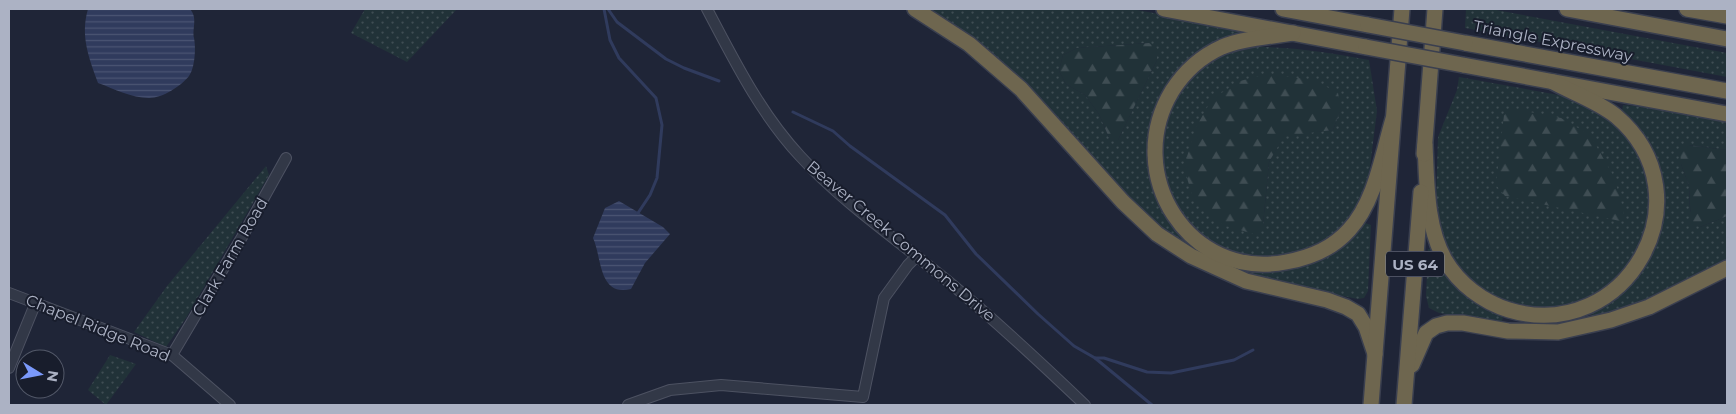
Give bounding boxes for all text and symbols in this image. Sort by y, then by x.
street label: Triangle Expressway [1472,16,1634,66]
street label: Beaver Creek Commons Drive [803,157,999,325]
street label: Clark Farm Road [188,194,272,320]
road number: US 64 [1386,252,1444,276]
street label: Chapel Ridge Road [23,290,173,366]
north arrow [15,349,65,399]
text: N [43,369,63,383]

